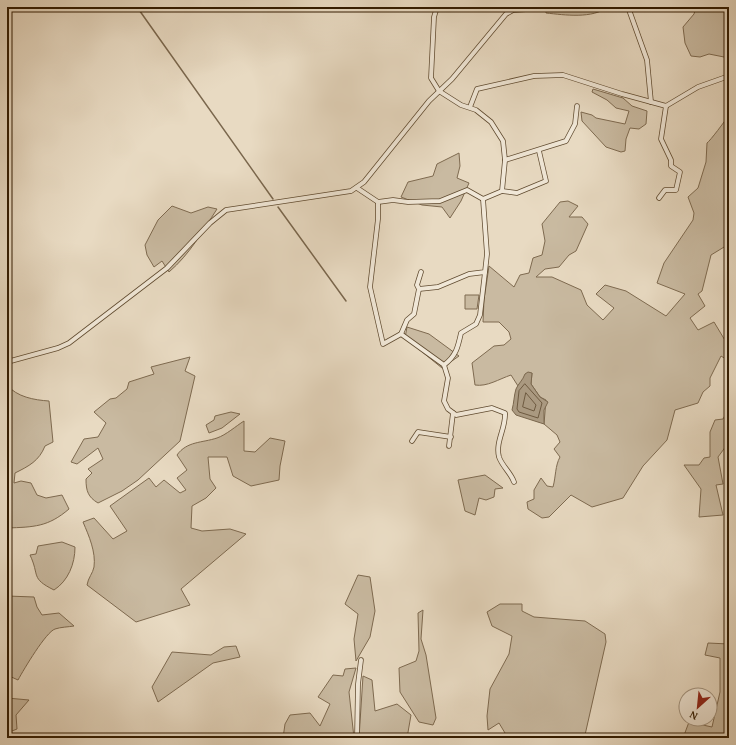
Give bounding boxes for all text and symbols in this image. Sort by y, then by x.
north arrow [678,687,718,727]
text: N [686,707,700,725]

